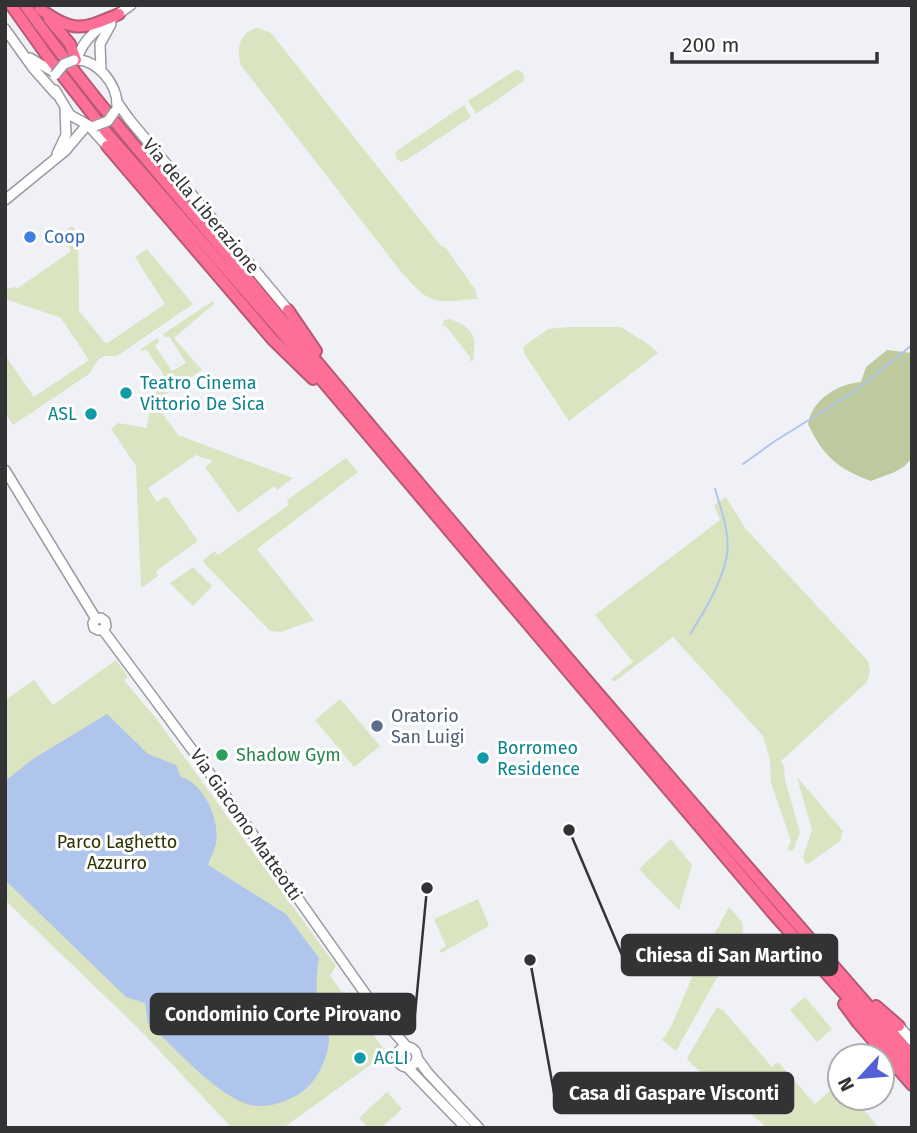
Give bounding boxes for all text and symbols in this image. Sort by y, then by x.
scale bar [672,21,877,65]
text: 200 m [682,32,739,58]
street label: Via della Liberazione [138,134,264,278]
place label: Coop [44,226,85,248]
marker: Coop [22,229,38,245]
place label: Teatro Cinema Vittorio De Sica [140,372,265,415]
marker: Teatro Cinema Vittorio De Sica [118,385,134,401]
place label: ASL [48,403,77,425]
marker: ASL [83,406,99,422]
place label: Oratorio San Luigi [391,705,465,748]
marker: Oratorio San Luigi [369,718,385,734]
place label: Borromeo Residence [497,737,580,780]
place label: Shadow Gym [236,744,341,766]
street label: Via Giacomo Matteotti [185,745,307,905]
marker: Shadow Gym [214,747,230,763]
marker: Borromeo Residence [475,750,491,766]
park label: Parco Laghetto Azzurro [57,831,177,874]
callout: Chiesa di San Martino [622,935,837,975]
text: Chiesa di San Martino [635,944,823,967]
callout: Condominio Corte Pirovano [151,994,415,1034]
text: Condominio Corte Pirovano [165,1003,401,1026]
north arrow [826,1042,896,1112]
place label: ACLI [374,1047,409,1069]
marker: ACLI [352,1050,368,1066]
callout: Casa di Gaspare Visconti [554,1073,793,1113]
text: N [833,1074,859,1095]
text: Casa di Gaspare Visconti [569,1082,779,1105]

